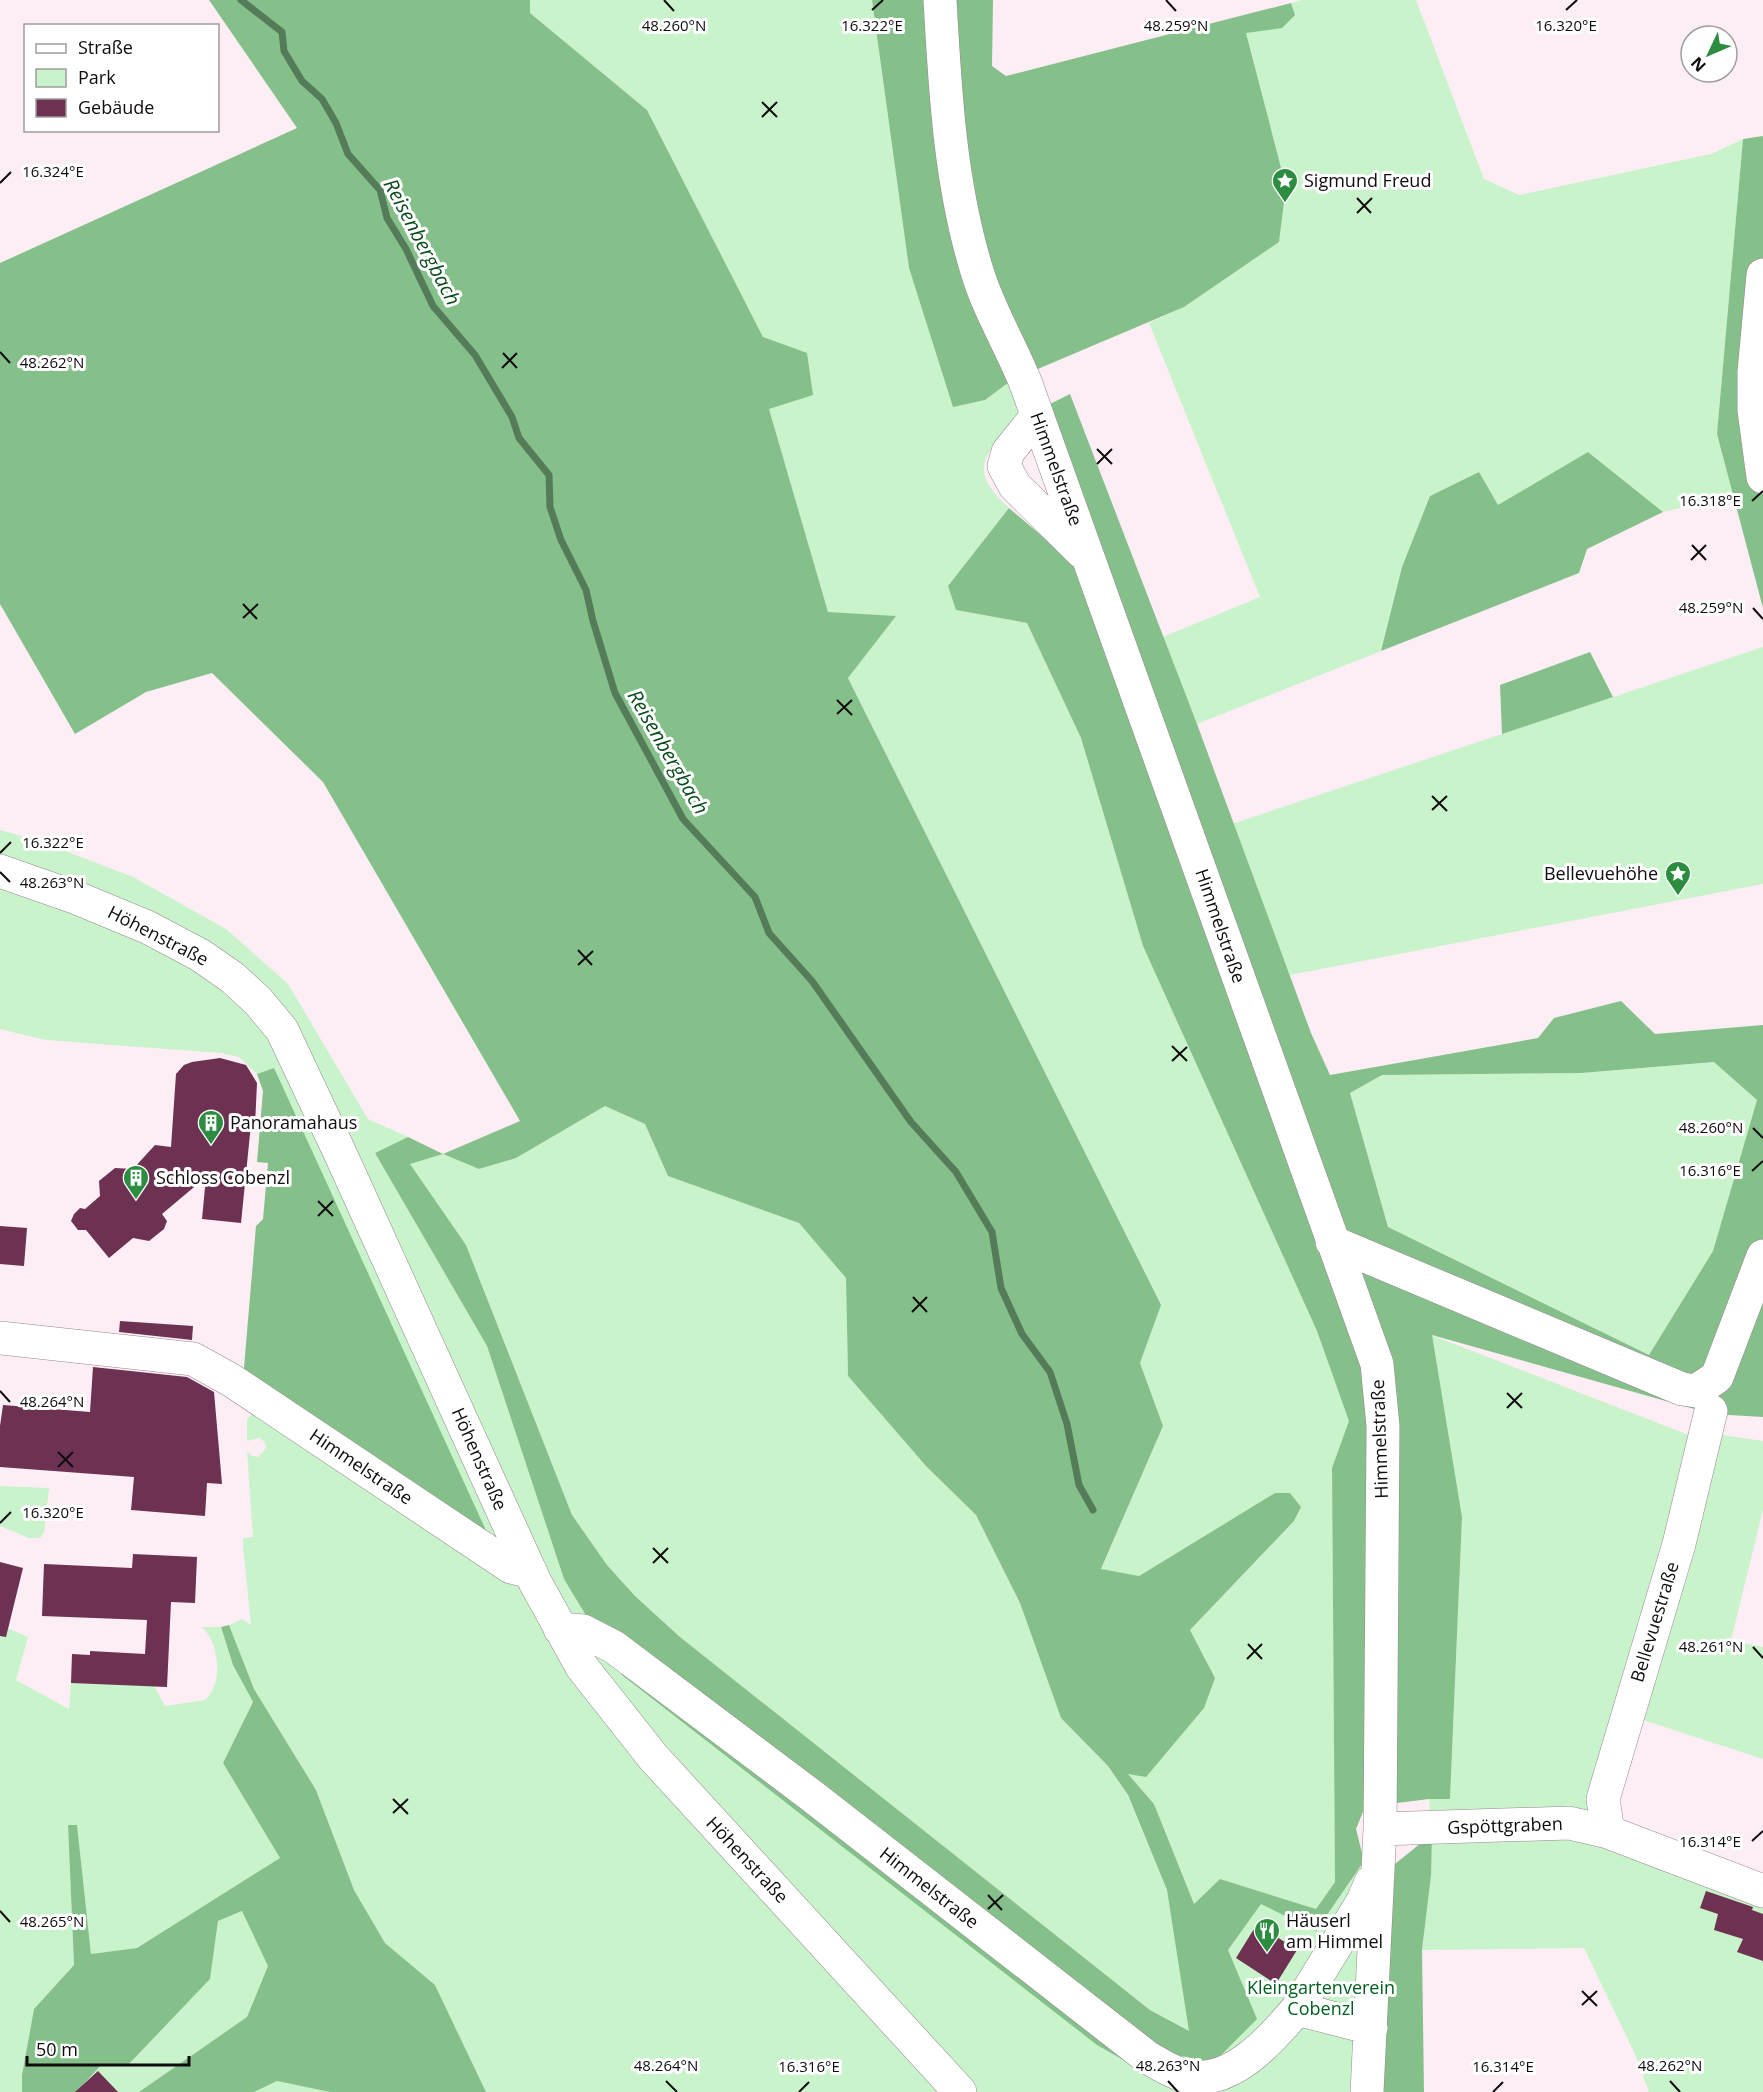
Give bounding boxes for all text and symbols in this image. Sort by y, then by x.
text: 48.260°N [642,15,706,35]
text: 16.322°E [841,15,903,35]
text: 48.259°N [1144,15,1208,35]
text: 16.320°E [1535,15,1597,35]
legend [24,24,219,132]
north arrow [1679,24,1739,84]
text: Straße [78,35,133,59]
text: N [1686,52,1711,77]
text: Park [78,65,116,89]
text: Gebäude [78,95,154,119]
text: 16.324°E [22,161,84,181]
place icon: Sigmund Freud [1270,166,1300,204]
place label: Sigmund Freud [1304,168,1431,192]
water label: Reisenbergbach [378,174,467,310]
text: 48.262°N [20,352,84,372]
street label: Himmelstraße [1025,408,1089,529]
text: 16.318°E [1679,490,1741,510]
text: 48.259°N [1679,597,1743,617]
water label: Reisenbergbach [622,684,715,819]
text: 16.322°E [22,832,84,852]
place icon: Bellevuehöhe [1663,859,1693,897]
place label: Bellevuehöhe [1544,861,1658,885]
street label: Himmelstraße [1190,865,1252,986]
text: 48.263°N [20,872,84,892]
street label: Höhenstraße [104,899,213,971]
building icon: Panoramahaus [196,1108,226,1146]
place label: Panoramahaus [230,1110,357,1134]
text: 48.260°N [1679,1117,1743,1137]
text: 16.316°E [1679,1160,1741,1180]
building icon: Schloss Cobenzl [121,1163,151,1201]
place label: Schloss Cobenzl [156,1165,290,1189]
street label: Himmelstraße [1365,1379,1393,1499]
text: 48.264°N [20,1391,84,1411]
street label: Höhenstraße [447,1403,513,1514]
street label: Himmelstraße [305,1423,418,1510]
text: 16.320°E [22,1502,84,1522]
street label: Bellevuestraße [1624,1559,1684,1685]
text: 48.261°N [1679,1636,1743,1656]
street label: Höhenstraße [701,1811,794,1908]
street label: Gspöttgraben [1447,1811,1563,1839]
text: 16.314°E [1679,1831,1741,1851]
street label: Himmelstraße [875,1841,984,1933]
place label: Häuserl am Himmel [1286,1908,1383,1953]
text: 48.265°N [20,1911,84,1931]
restaurant icon: Häuserl am Himmel [1252,1916,1282,1954]
park label: Kleingartenverein Cobenzl [1247,1975,1395,2020]
scale bar [27,2029,189,2067]
text: 50 m [36,2037,78,2061]
text: 48.264°N [634,2055,698,2075]
text: 48.263°N [1136,2055,1200,2075]
text: 48.262°N [1638,2055,1702,2075]
text: 16.316°E [778,2056,840,2076]
text: 16.314°E [1472,2056,1534,2076]

